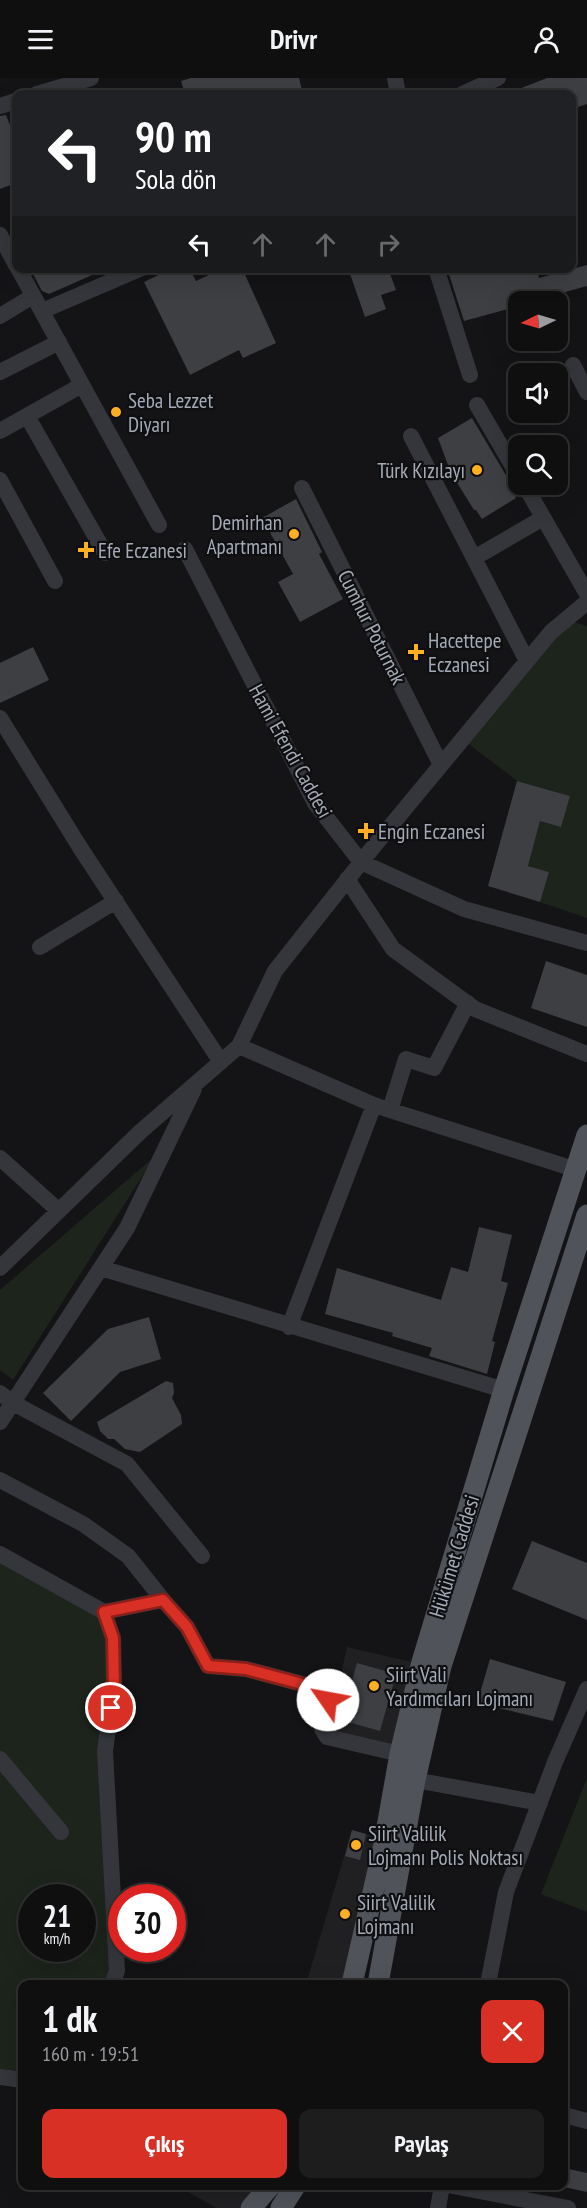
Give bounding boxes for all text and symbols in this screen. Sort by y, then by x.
text: Drivr [270,22,317,56]
icon: menu [24,23,57,56]
icon: person [530,23,563,56]
text: 90 m [135,109,212,164]
icon: left [36,114,114,192]
text: Sola dön [135,162,216,196]
icon: left [183,228,216,261]
icon: ahead [246,228,279,261]
icon: ahead [309,228,342,261]
icon: right [372,228,405,261]
north arrow [508,291,568,351]
map controls [508,291,568,495]
button: sound [508,363,568,423]
place label: Seba Lezzet Diyarı [128,387,213,438]
marker: Seba Lezzet Diyarı [109,405,123,419]
button: search [508,435,568,495]
place label: Türk Kızılayı [377,457,465,484]
marker: Türk Kızılayı [470,463,484,477]
place label: Demirhan Apartmanı [207,509,282,560]
marker: Demirhan Apartmanı [287,527,301,541]
place label: Efe Eczanesi [98,537,187,564]
marker: Efe Eczanesi [79,543,93,557]
street label: Cumhur Poturnak [332,565,412,689]
place label: Hacettepe Eczanesi [428,627,501,678]
marker: Hacettepe Eczanesi [409,645,423,659]
street label: Hami Efendi Caddesi [243,679,339,823]
place label: Engin Eczanesi [378,818,485,845]
marker: Engin Eczanesi [359,824,373,838]
street label: Hükümet Caddesi [423,1492,485,1620]
place label: Siirt Vali Yardımcıları Lojmanı [386,1661,533,1712]
position arrow [296,1668,360,1732]
marker: Siirt Vali Yardımcıları Lojmanı [367,1679,381,1693]
pin [85,1682,136,1733]
icon: arrive [94,1691,127,1724]
place label: Siirt Valilik Lojmanı Polis Noktası [368,1820,523,1871]
marker: Siirt Valilik Lojmanı Polis Noktası [349,1838,363,1852]
speed limit sign: 30 [108,1884,186,1962]
place label: Siirt Valilik Lojmanı [357,1889,435,1940]
text: 21 [43,1896,71,1935]
marker: Siirt Valilik Lojmanı [338,1907,352,1921]
text: km/h [44,1929,70,1948]
text: 1 dk [42,1995,97,2042]
button: close [481,2000,544,2063]
text: 160 m · 19:51 [42,2041,139,2067]
button: Çıkış [42,2109,287,2178]
button: Paylaş [299,2109,544,2178]

